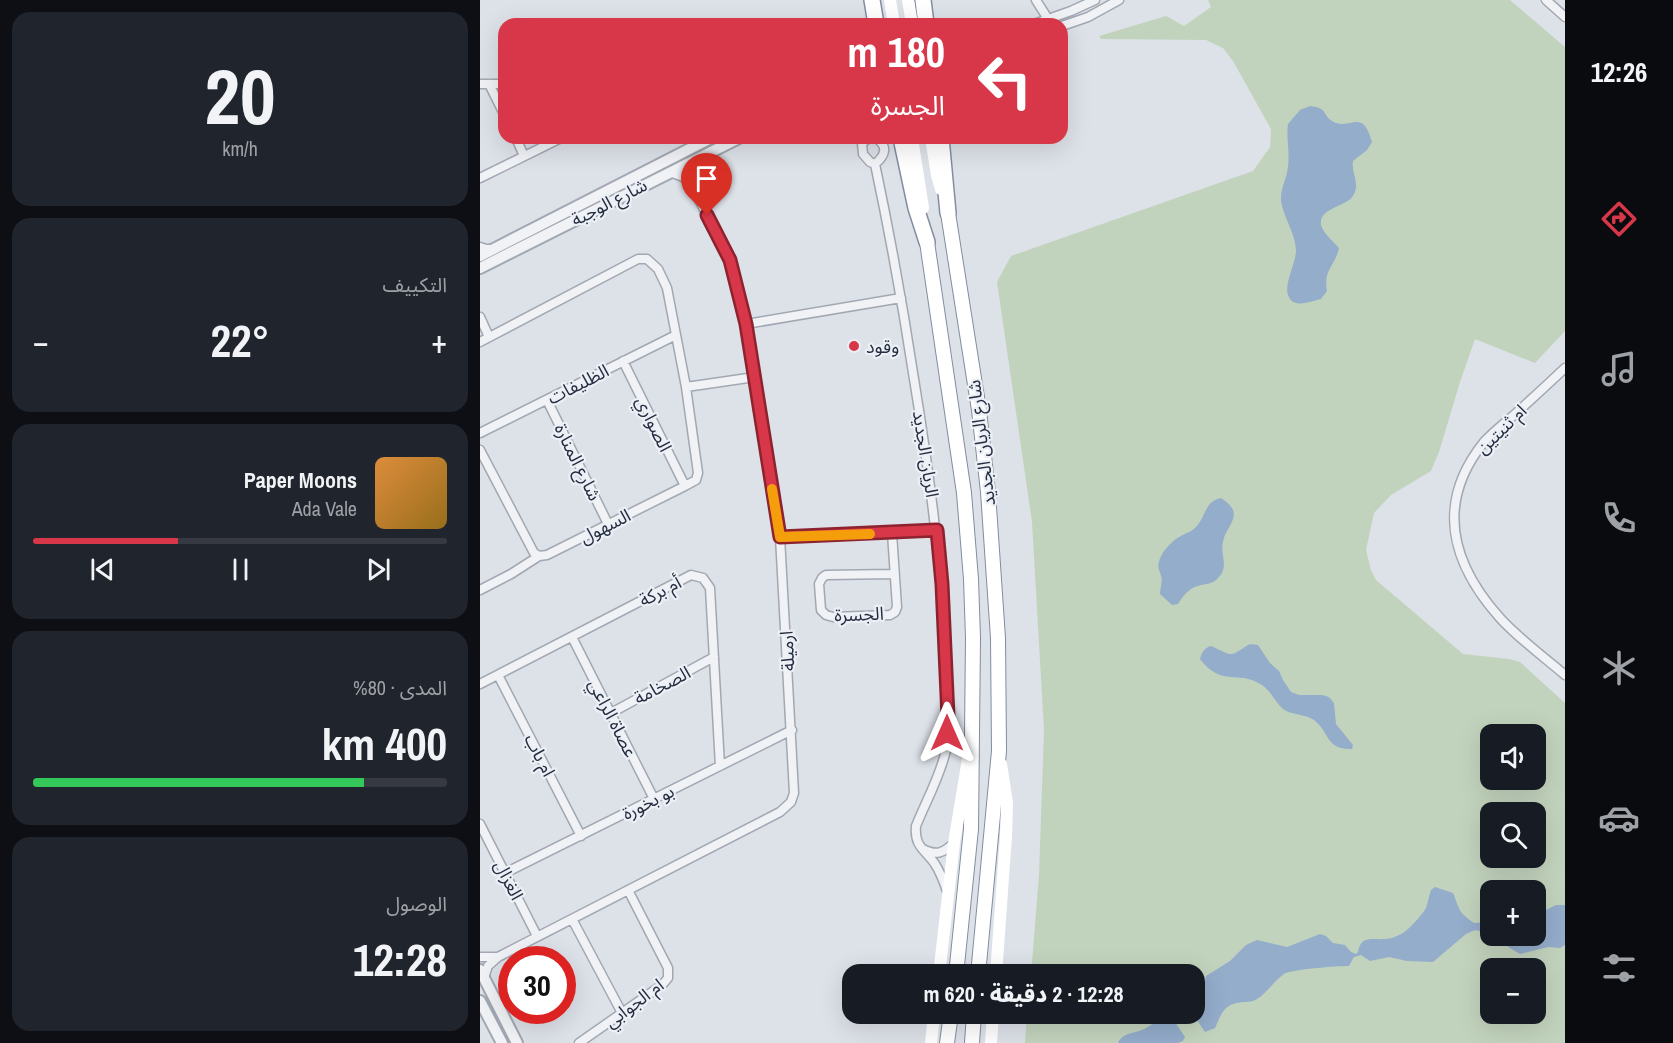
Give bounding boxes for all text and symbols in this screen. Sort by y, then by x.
text: 180 m [847,24,945,80]
icon: left [966,42,1044,120]
text: 20 [204,43,276,148]
text: 12:26 [1591,54,1647,90]
text: الجسرة [871,87,945,123]
text: km/h [222,135,258,162]
pin [681,153,732,215]
icon: arrive [690,162,723,195]
street label: شارع الوجبة [567,172,652,234]
icon: directions [1598,198,1640,240]
text: التكييف [383,271,447,298]
text: 22° [210,310,270,371]
text: − [33,319,49,363]
text: + [431,319,447,363]
place label: وقود [866,334,899,359]
marker: وقود [847,339,861,353]
icon: music [1598,348,1640,390]
street label: الظليفات [543,358,613,410]
street label: شارع الريان الجديد [961,378,1003,507]
street label: الصواري [629,392,678,457]
street label: ام ثنيتين [1470,398,1533,461]
street label: الريان الجديد [907,409,945,499]
street label: شارع المنارة [547,419,607,506]
text: Paper Moons [244,465,357,495]
text: Ada Vale [292,495,357,522]
icon: phone [1598,497,1640,539]
street label: السهول [575,503,635,549]
icon: previous [86,553,119,586]
icon: pause [224,553,257,586]
icon: next [362,553,395,586]
street label: أم بركة [635,570,686,614]
street label: الجسرة [834,601,884,627]
street label: ارميلة [773,630,801,672]
icon: climate [1598,647,1640,689]
street label: الصخامة [629,660,695,710]
text: المدى · 80% [353,674,447,701]
street label: عصاة الراعي [582,674,643,762]
position arrow [915,701,979,765]
text: 400 km [322,713,447,774]
map controls [1480,724,1546,1024]
button: sound [1480,724,1546,790]
street label: ام باب [517,729,561,782]
street label: بو بخورة [618,778,678,826]
icon: car [1598,797,1640,839]
button: search [1480,802,1546,868]
street label: الغزال [488,856,530,904]
button: + [1480,880,1546,946]
text: الوصول [386,890,447,917]
text: 12:28 [353,929,447,990]
speed limit sign: 30 [498,946,576,1024]
icon: filters [1598,947,1640,989]
button: − [1480,958,1546,1024]
street label: ام الجوابي [599,972,670,1035]
text: 12:28 · 2 دقيقة · 620 m [924,979,1123,1009]

